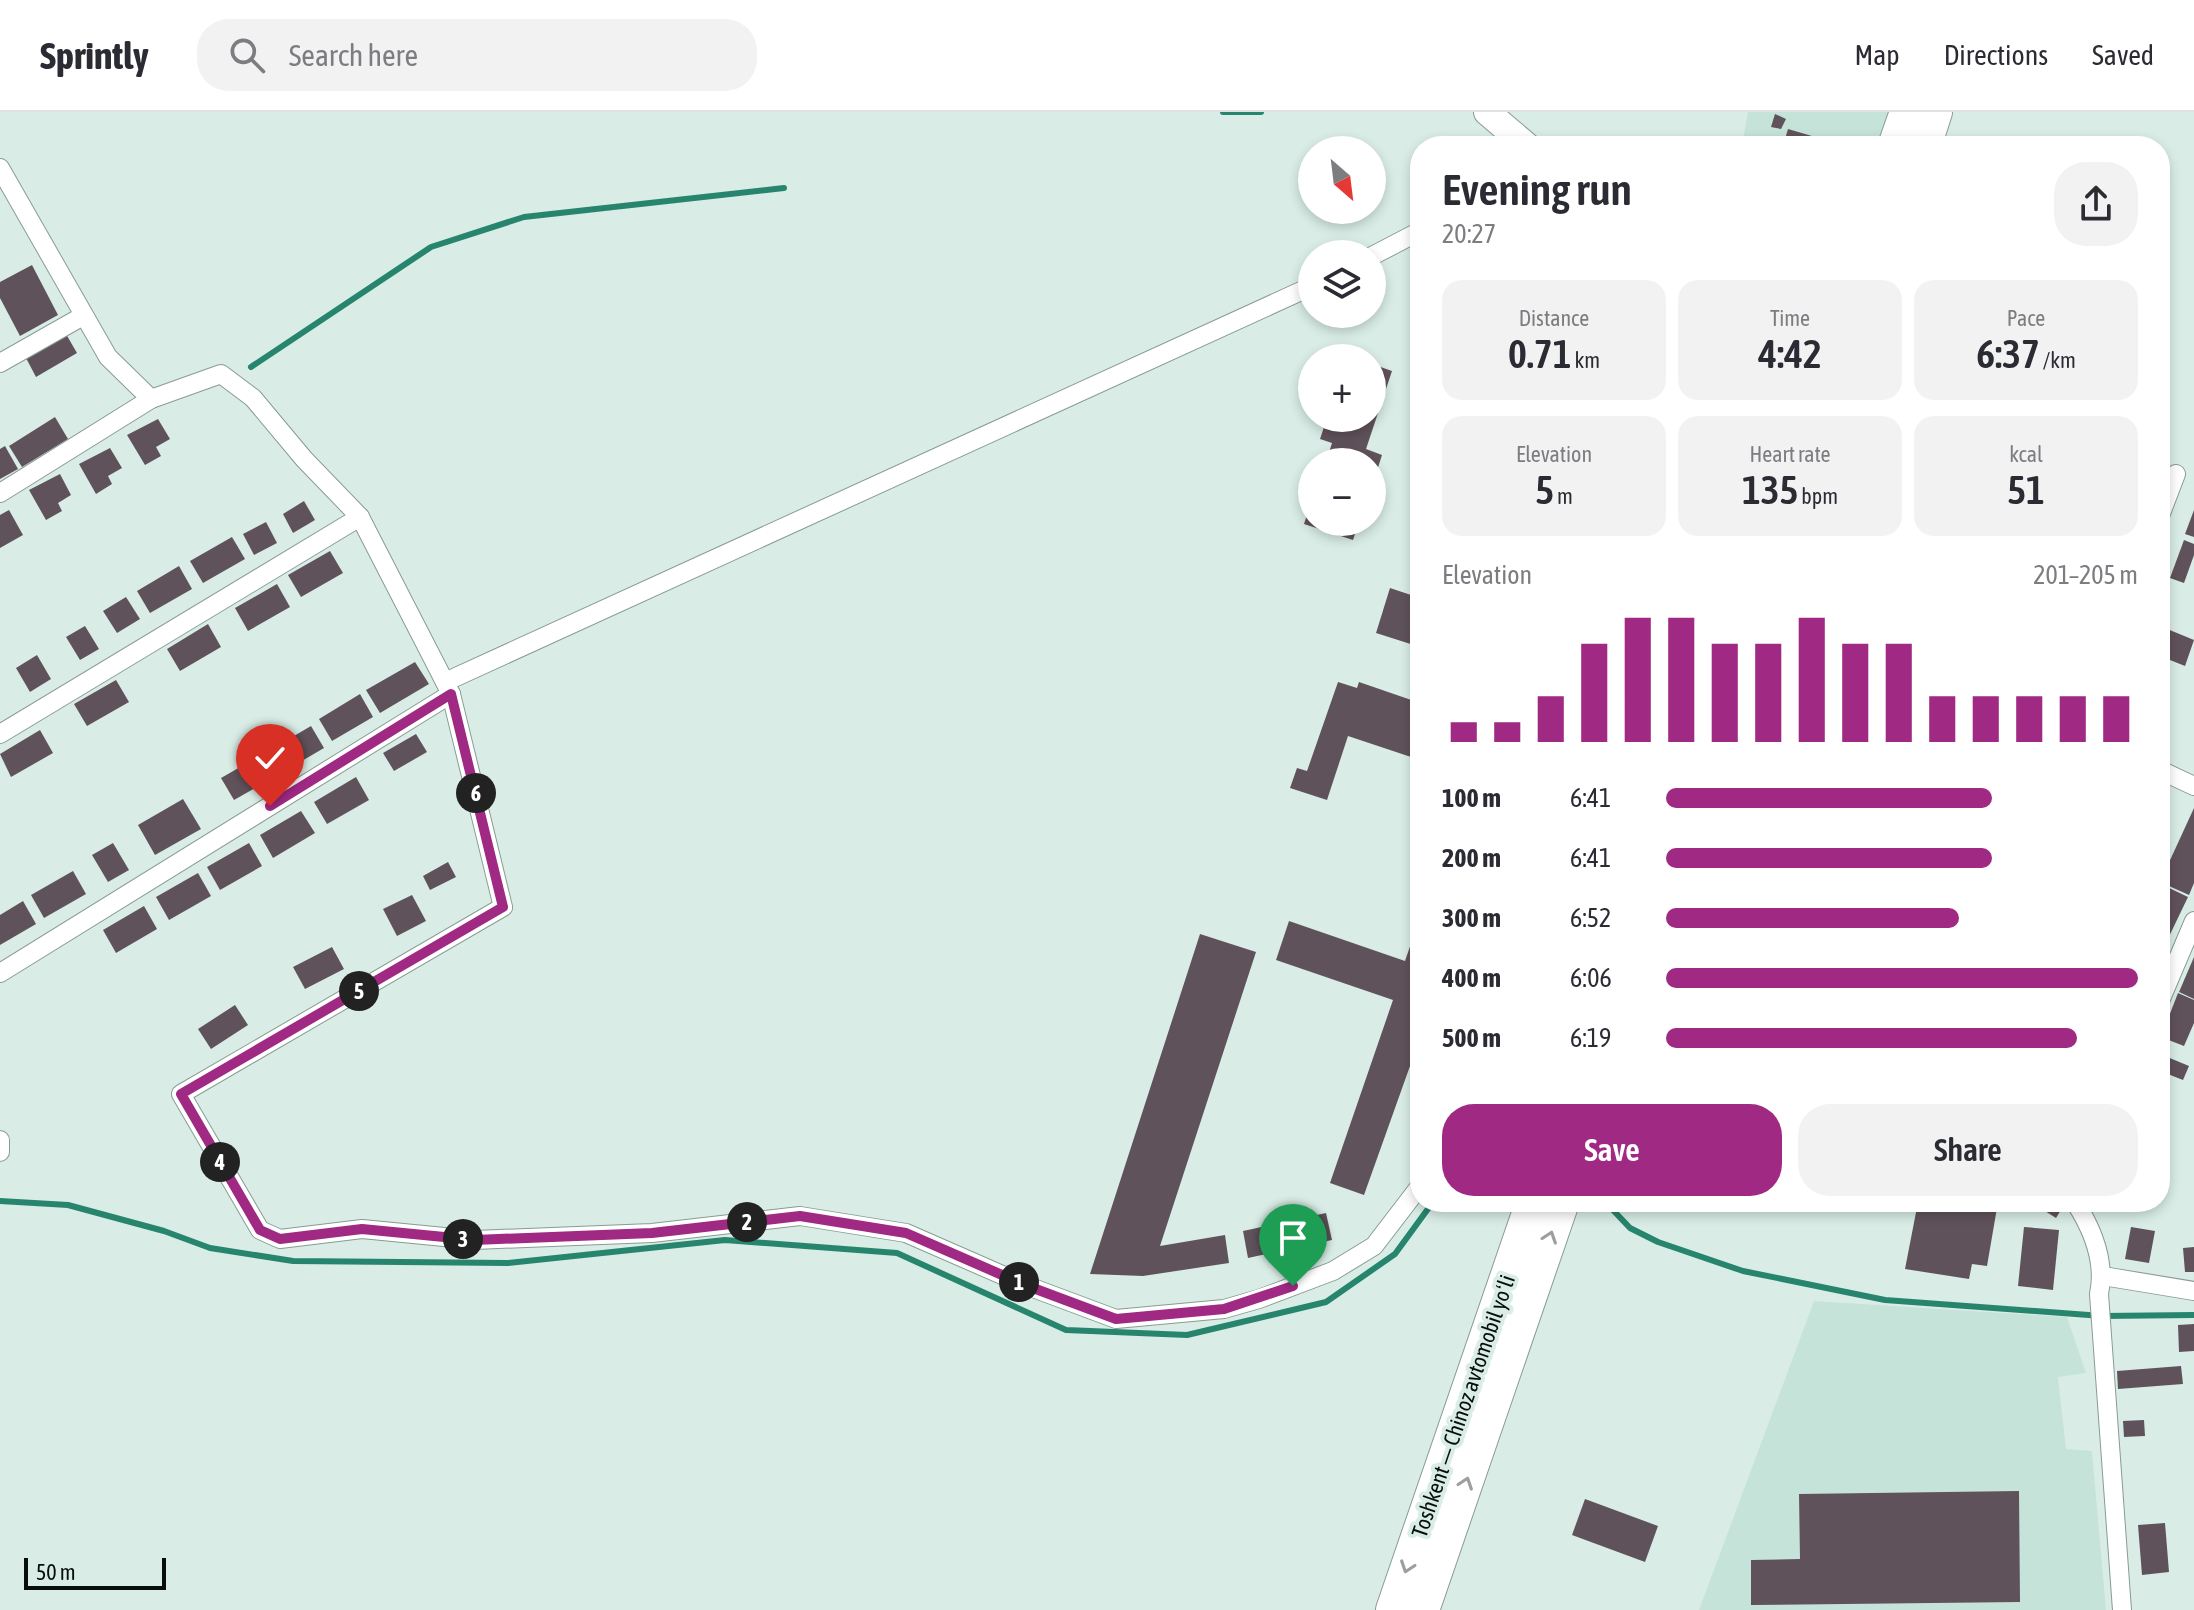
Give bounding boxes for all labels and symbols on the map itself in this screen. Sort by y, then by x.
north arrow [1298,136,1386,224]
pin [236,724,304,806]
pin: 6 [456,773,496,813]
pin: 5 [339,971,379,1011]
pin: 4 [200,1142,240,1182]
pin: 2 [727,1202,767,1242]
pin [1259,1204,1327,1286]
pin: 3 [443,1219,483,1259]
one-way arrow [1540,1231,1556,1245]
pin: 1 [999,1262,1039,1302]
street label: Toshkent — Chinoz avtomobil yoʻli [1406,1271,1520,1541]
one-way arrow [1456,1477,1472,1491]
scale bar [24,1554,166,1590]
one-way arrow [1401,1559,1417,1573]

